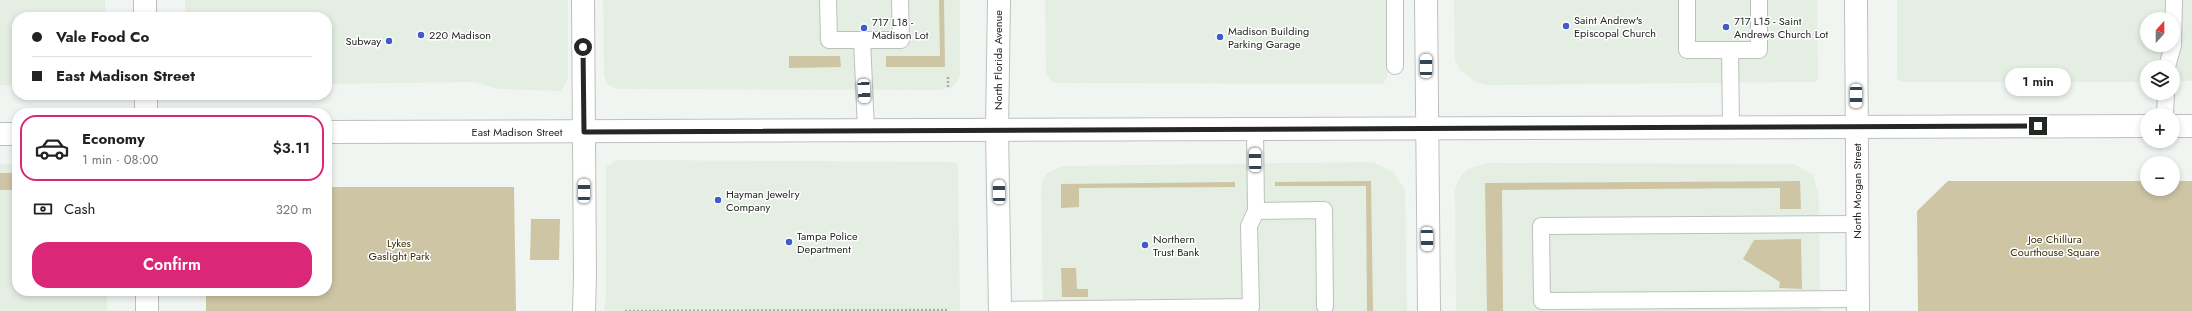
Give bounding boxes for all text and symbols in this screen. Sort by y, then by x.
street label: North Florida Avenue [990,10,1006,110]
place label: Saint Andrew's Episcopal Church [1574,12,1656,41]
north arrow [2140,12,2180,52]
map controls [2140,12,2180,196]
place label: 717 L15 - Saint Andrews Church Lot [1734,13,1829,42]
place label: 717 L18 - Madison Lot [872,14,929,43]
marker: Saint Andrew's Episcopal Church [1561,21,1571,31]
marker: 717 L15 - Saint Andrews Church Lot [1721,22,1731,32]
marker: 717 L18 - Madison Lot [859,23,869,33]
place label: Madison Building Parking Garage [1228,23,1309,52]
text: Vale Food Co [56,26,149,48]
place label: 220 Madison [429,27,491,43]
marker: 220 Madison [416,30,426,40]
marker: Madison Building Parking Garage [1215,32,1225,42]
place label: Subway [346,33,381,49]
marker: Subway [384,36,394,46]
route start [574,38,592,56]
car [1420,54,1432,78]
button: layers [2140,60,2180,100]
text: East Madison Street [56,65,195,87]
callout: 1 min [2005,68,2071,96]
text: 1 min [2022,72,2054,91]
car [857,79,871,103]
car [1850,84,1862,108]
button: + [2140,108,2180,148]
route end [2029,117,2047,135]
street label: East Madison Street [472,124,563,140]
text: Economy [82,128,145,150]
icon: car [34,130,70,166]
text: $3.11 [273,137,310,159]
street label: North Morgan Street [1849,143,1865,239]
car [1249,148,1261,172]
text: 1 min · 08:00 [82,150,158,169]
button: − [2140,156,2180,196]
car [578,179,590,203]
car [993,180,1005,204]
place label: Hayman Jewelry Company [726,186,800,215]
marker: Hayman Jewelry Company [713,195,723,205]
icon: cash [32,198,54,220]
text: Cash [64,198,95,220]
text: 320 m [276,200,312,219]
car [1421,227,1433,251]
place label: Tampa Police Department [797,228,858,257]
place label: Northern Trust Bank [1153,231,1199,260]
park label: Joe Chillura Courthouse Square [2010,231,2100,260]
park label: Lykes Gaslight Park [368,235,430,264]
marker: Tampa Police Department [784,237,794,247]
marker: Northern Trust Bank [1140,240,1150,250]
button: Confirm [32,242,312,288]

